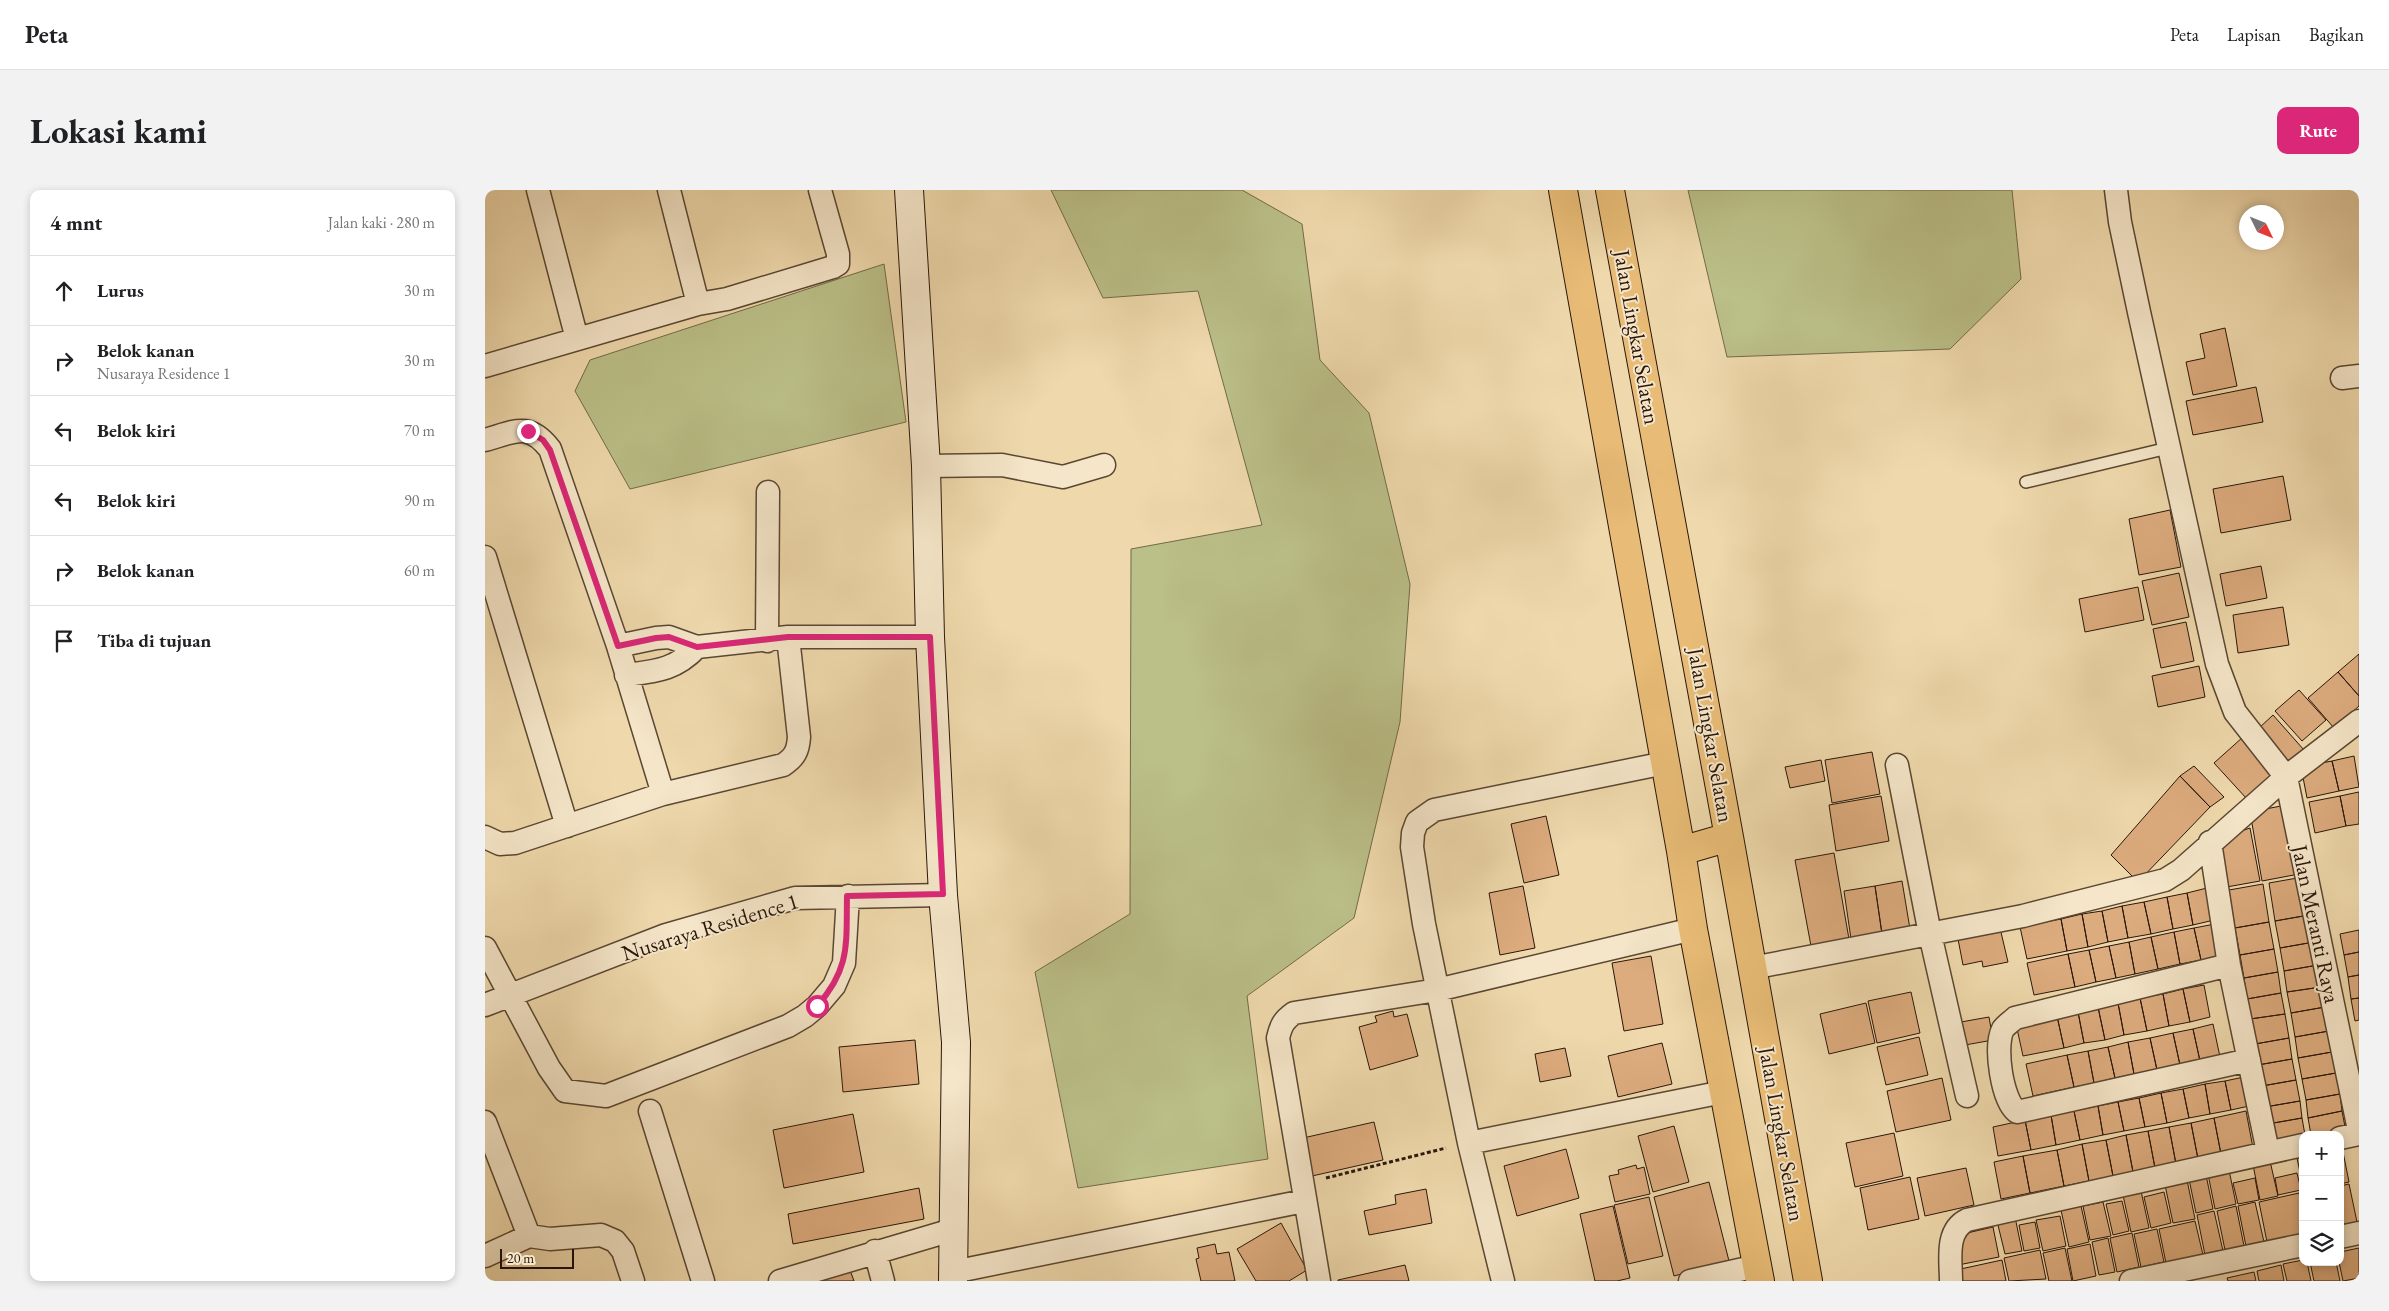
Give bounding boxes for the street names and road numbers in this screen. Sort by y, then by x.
street label: Jalan Lingkar Selatan [1607,245,1667,427]
street label: Jalan Lingkar Selatan [1681,643,1741,825]
street label: Jalan Meranti Raya [2285,840,2347,1006]
street label: Nusaraya Residence 1 [618,886,802,968]
street label: Jalan Lingkar Selatan [1752,1042,1812,1224]

